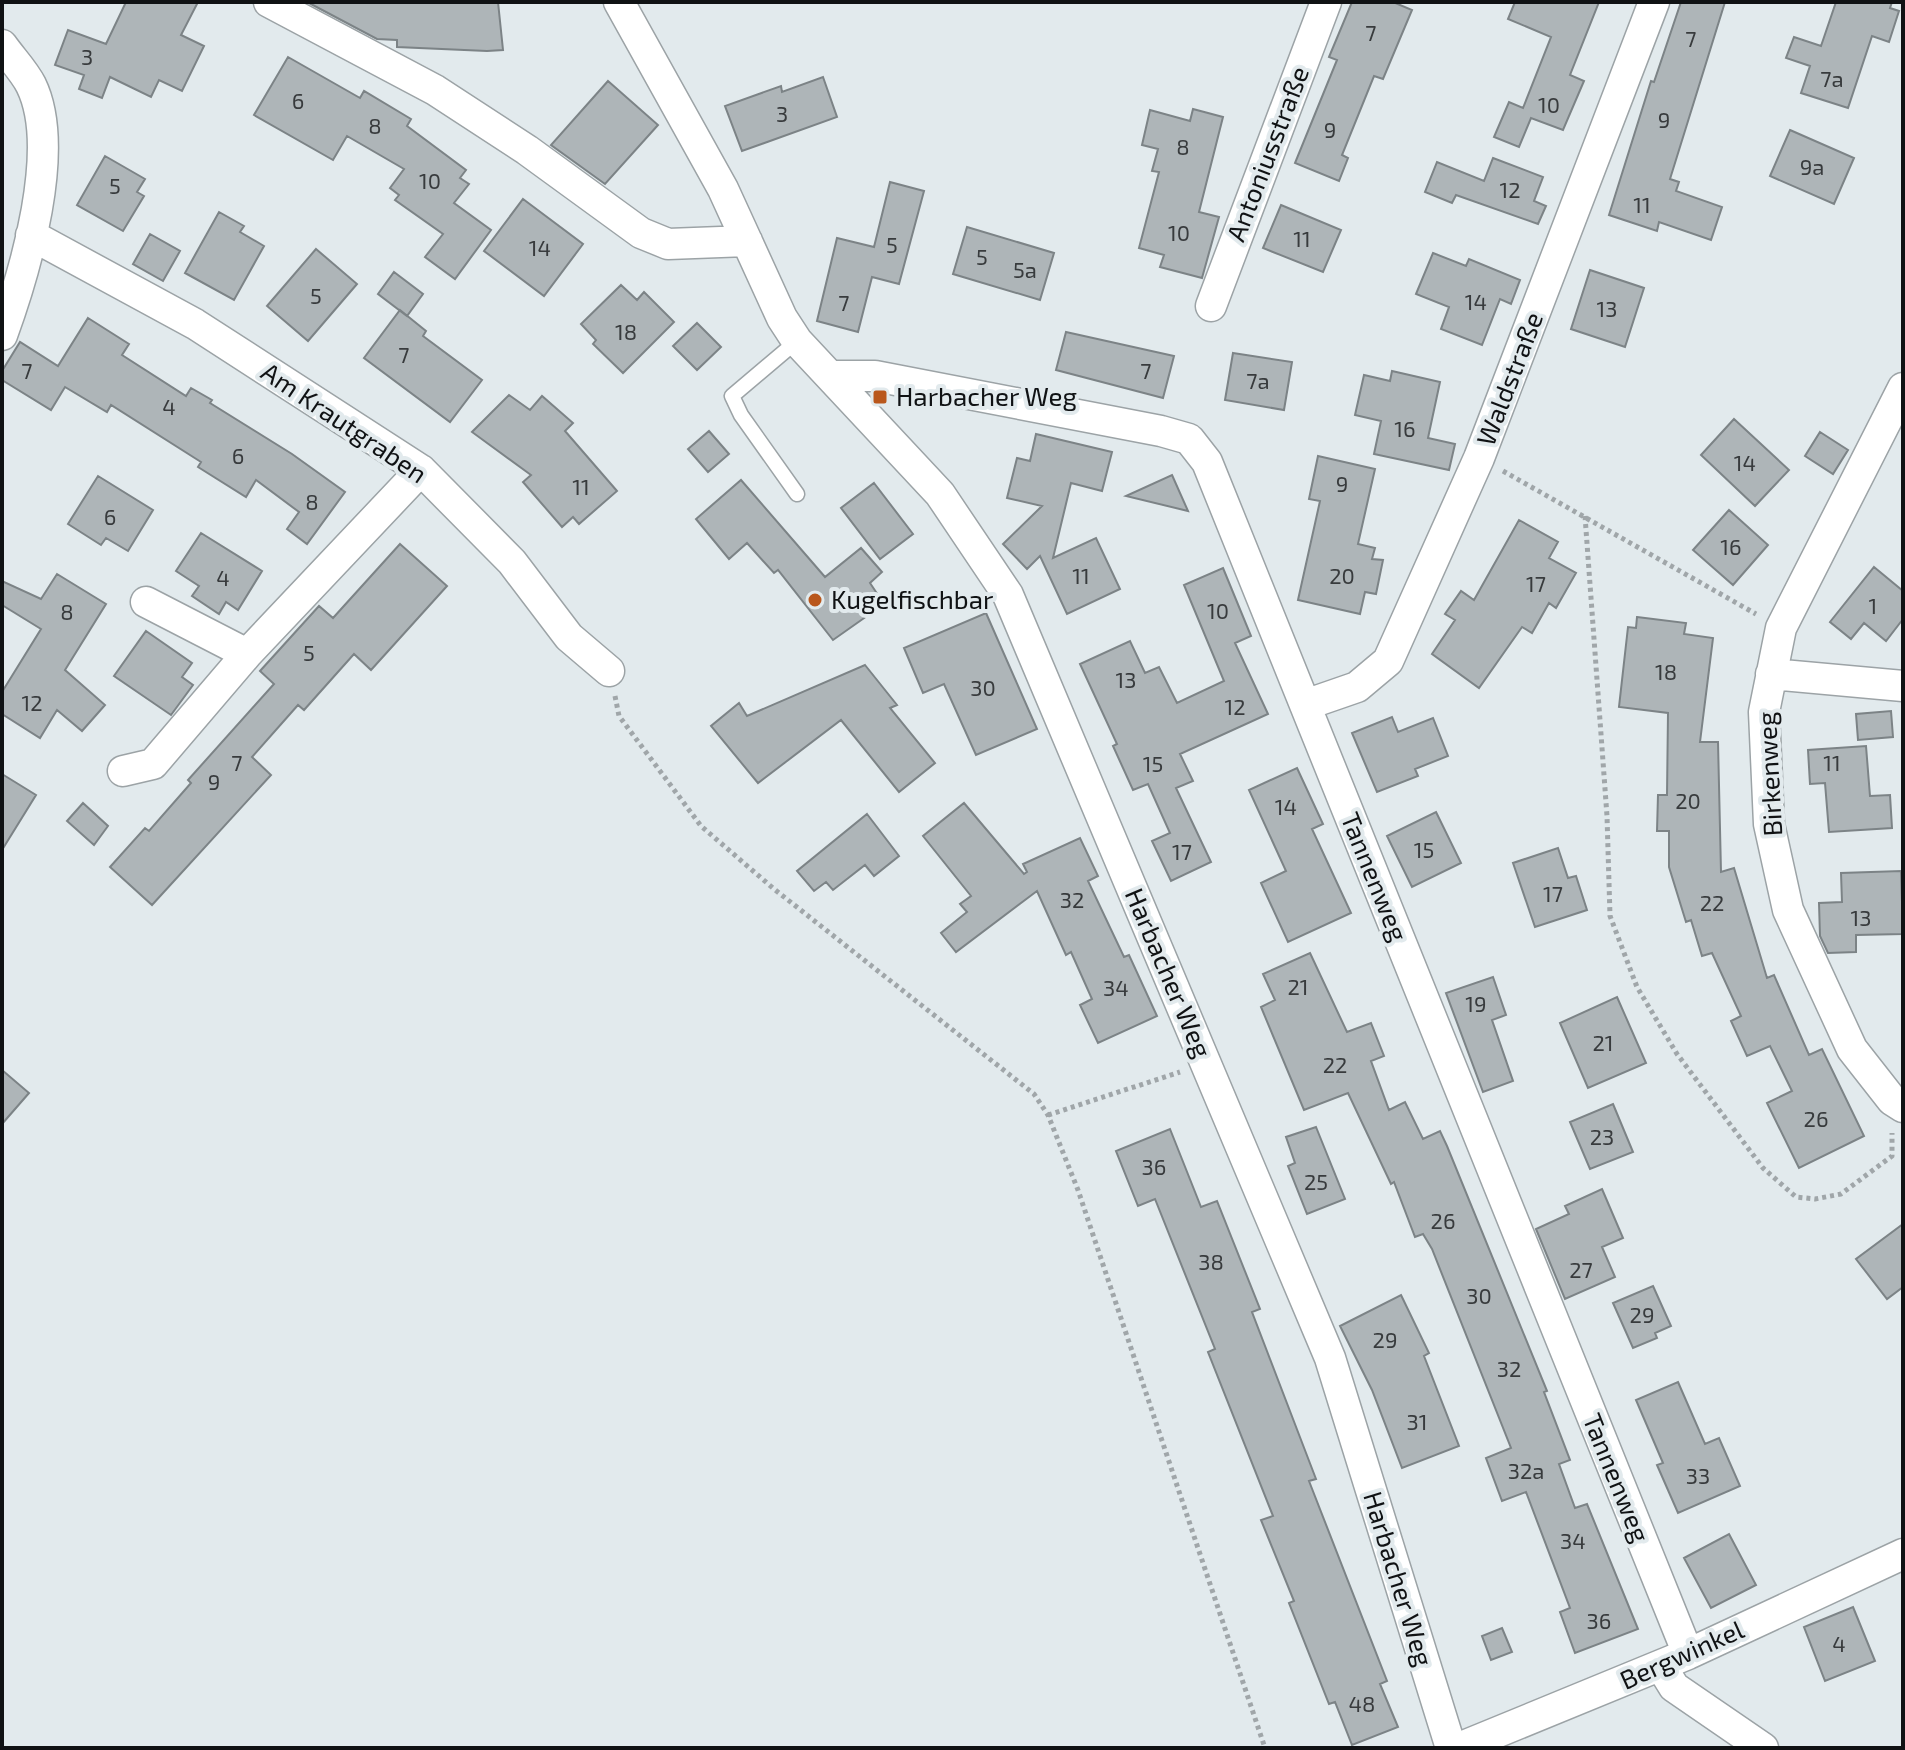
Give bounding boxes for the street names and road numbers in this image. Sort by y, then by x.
street label: Antoniusstraße [1219,62,1314,245]
street label: Waldstraße [1469,307,1548,450]
street label: Am Krautgraben [256,355,433,488]
street label: Birkenweg [1750,711,1787,837]
street label: Tannenweg [1336,808,1415,945]
street label: Harbacher Weg [1120,883,1219,1062]
street label: Tannenweg [1578,1409,1657,1546]
street label: Harbacher Weg [1358,1488,1441,1670]
street label: Bergwinkel [1615,1612,1748,1695]

